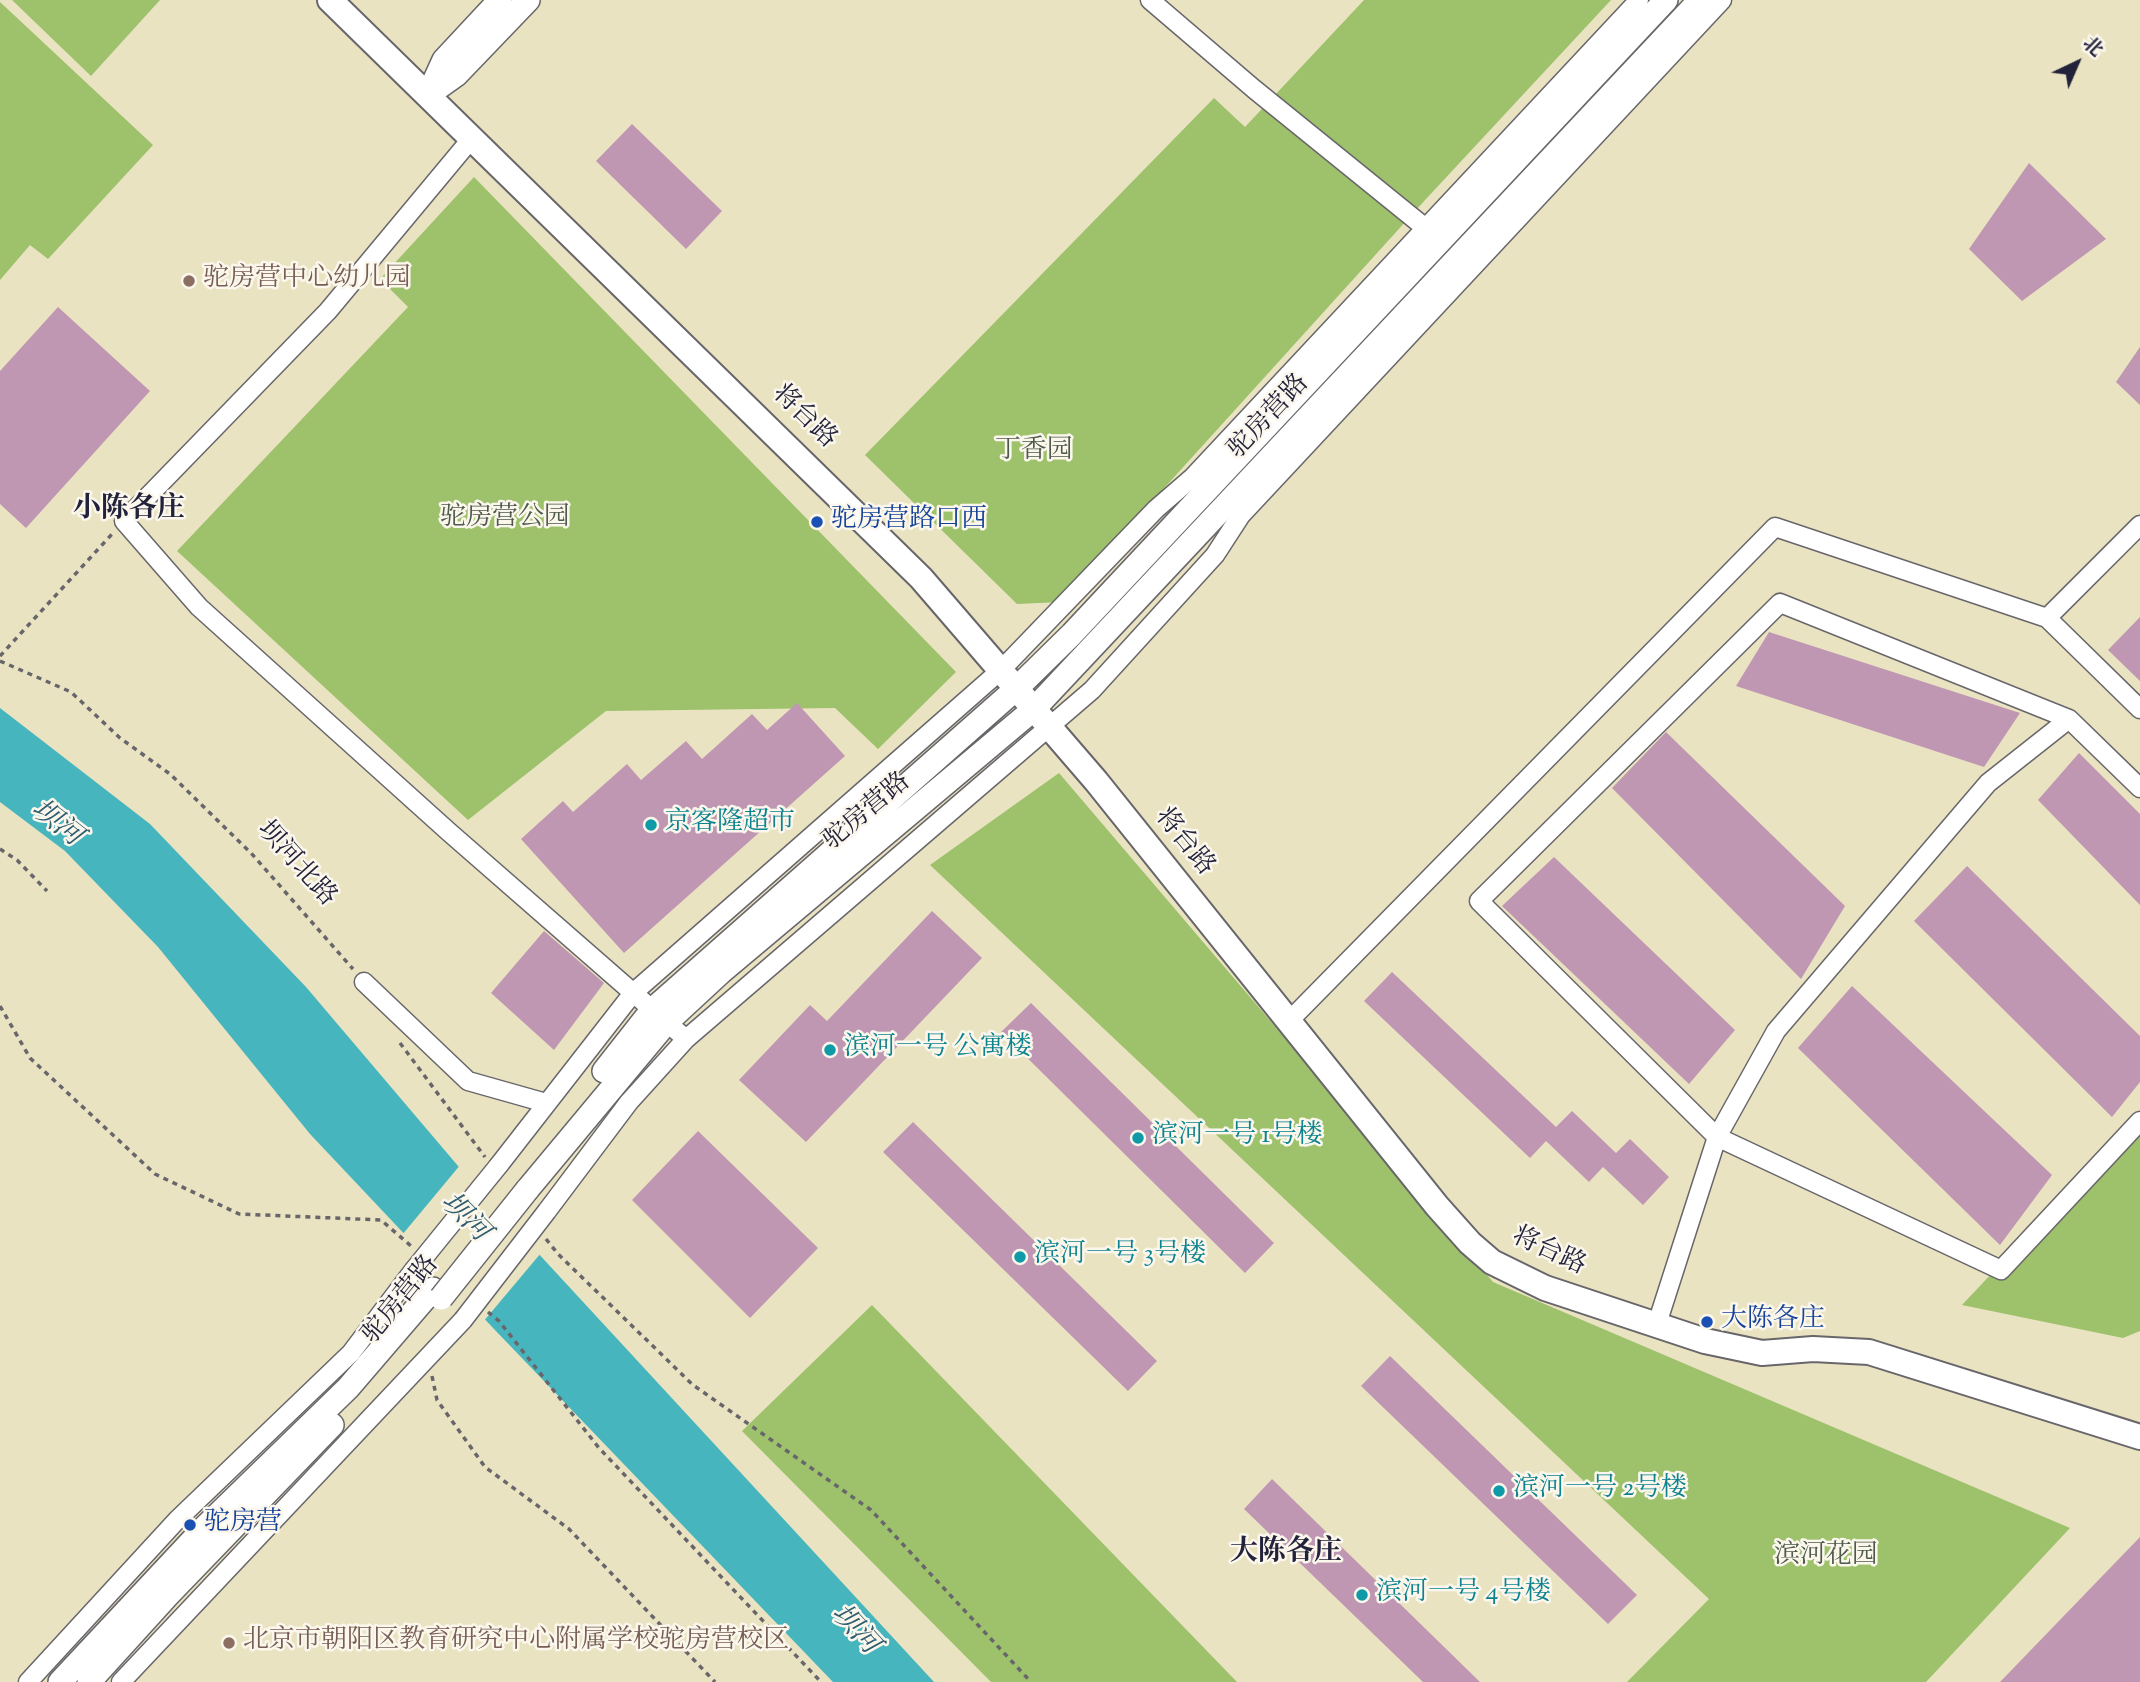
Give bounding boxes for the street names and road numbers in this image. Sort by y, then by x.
street label: 驼房营路 [1223,369,1317,467]
street label: 将台路 [764,380,842,456]
street label: 驼房营路 [818,768,918,858]
street label: 将台路 [1146,803,1220,883]
street label: 坝河北路 [249,816,341,914]
street label: 将台路 [1506,1222,1590,1284]
street label: 驼房营路 [357,1251,447,1351]

